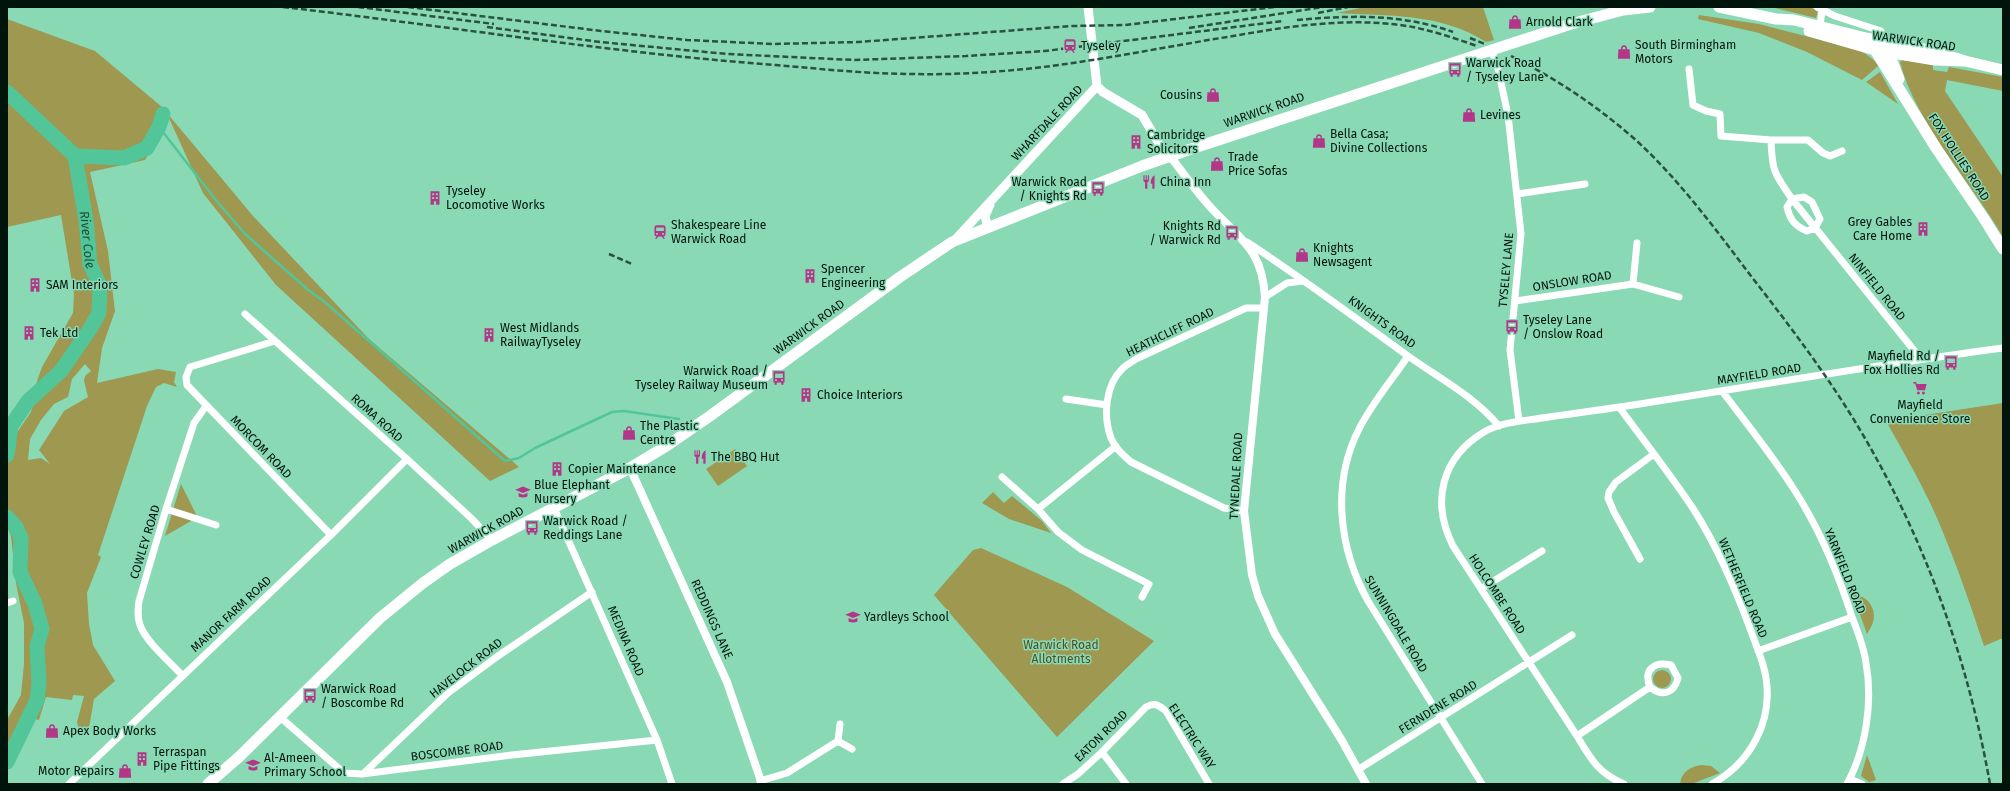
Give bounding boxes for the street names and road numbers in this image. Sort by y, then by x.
street label: WARWICK ROAD [1871,28,1957,54]
street label: WHARFDALE ROAD [1008,82,1086,164]
street label: WARWICK ROAD [1222,90,1306,130]
street label: FOX HOLLIES ROAD [1926,111,1993,204]
street label: TYSELEY LANE [1496,232,1516,308]
street label: NINFIELD ROAD [1846,250,1909,324]
street label: ONSLOW ROAD [1531,268,1613,294]
street label: KNIGHTS ROAD [1345,293,1419,351]
street label: WARWICK ROAD [771,296,847,357]
street label: HEATHCLIFF ROAD [1124,304,1217,359]
street label: MAYFIELD ROAD [1716,360,1802,388]
street label: ROMA ROAD [348,391,406,445]
street label: MORCOM ROAD [228,413,295,481]
street label: TYNEDALE ROAD [1227,432,1245,520]
street label: COWLEY ROAD [127,503,163,581]
street label: WARWICK ROAD [446,503,527,557]
street label: YARNFIELD ROAD [1821,526,1869,616]
street label: WETHERFIELD ROAD [1716,536,1770,640]
street label: HOLCOMBE ROAD [1466,551,1528,637]
street label: MANOR FARM ROAD [188,573,274,655]
street label: SUNNINGDALE ROAD [1362,573,1431,675]
street label: REDDINGS LANE [688,577,736,661]
street label: MEDINA ROAD [605,604,647,679]
street label: HAVELOCK ROAD [427,635,505,701]
street label: FERNDENE ROAD [1396,677,1480,737]
street label: ELECTRIC WAY [1166,701,1219,772]
street label: EATON ROAD [1072,707,1131,765]
street label: BOSCOMBE ROAD [410,738,504,764]

